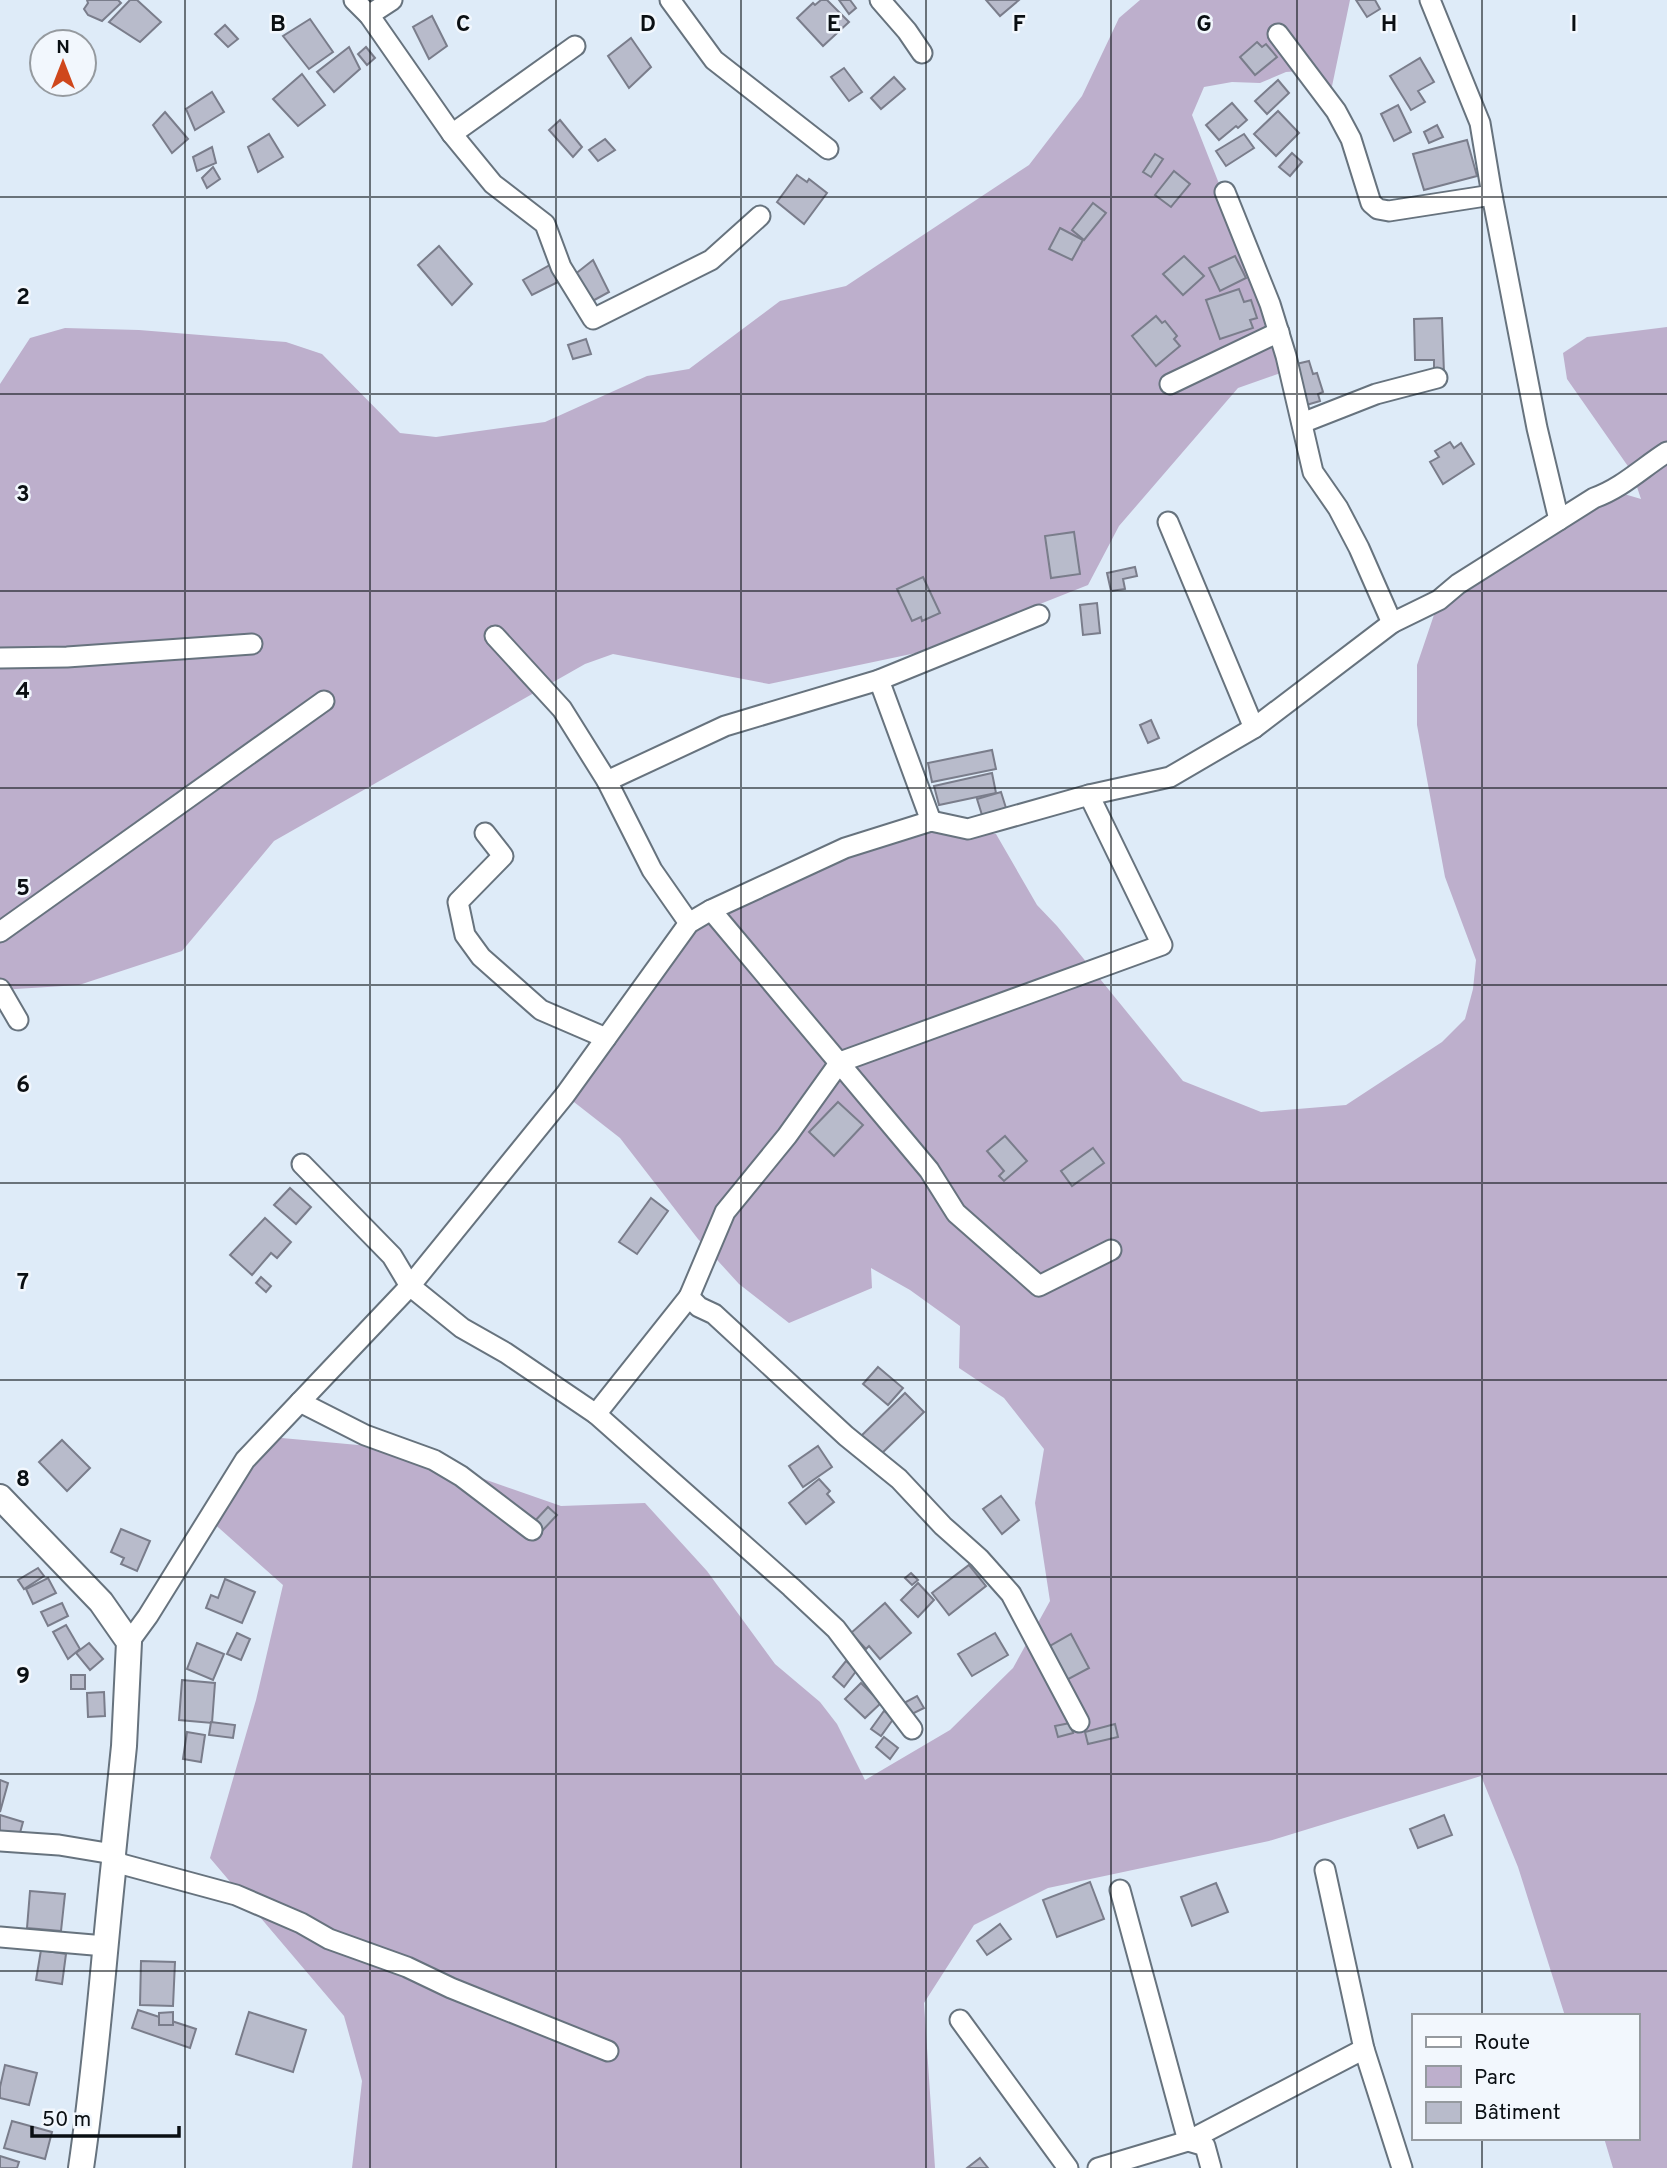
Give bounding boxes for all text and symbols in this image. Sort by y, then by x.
text: B [270,11,286,40]
text: C [456,11,470,40]
text: D [640,11,656,40]
text: E [827,11,841,40]
text: F [1012,11,1026,40]
text: G [1196,11,1212,40]
text: H [1381,11,1397,40]
text: I [1571,11,1577,40]
north arrow [28,28,98,98]
text: N [56,36,70,60]
text: 2 [16,284,30,313]
text: 3 [16,481,30,510]
text: 4 [16,678,30,707]
text: 5 [16,875,30,904]
text: 6 [16,1072,30,1101]
text: 7 [17,1269,29,1298]
text: 8 [16,1466,30,1495]
text: 9 [16,1663,30,1692]
legend [1412,2014,1639,2140]
text: Route [1474,2030,1530,2057]
text: Parc [1474,2065,1516,2092]
scale bar [32,2094,178,2138]
text: Bâtiment [1474,2100,1561,2127]
text: 50 m [42,2107,91,2134]

